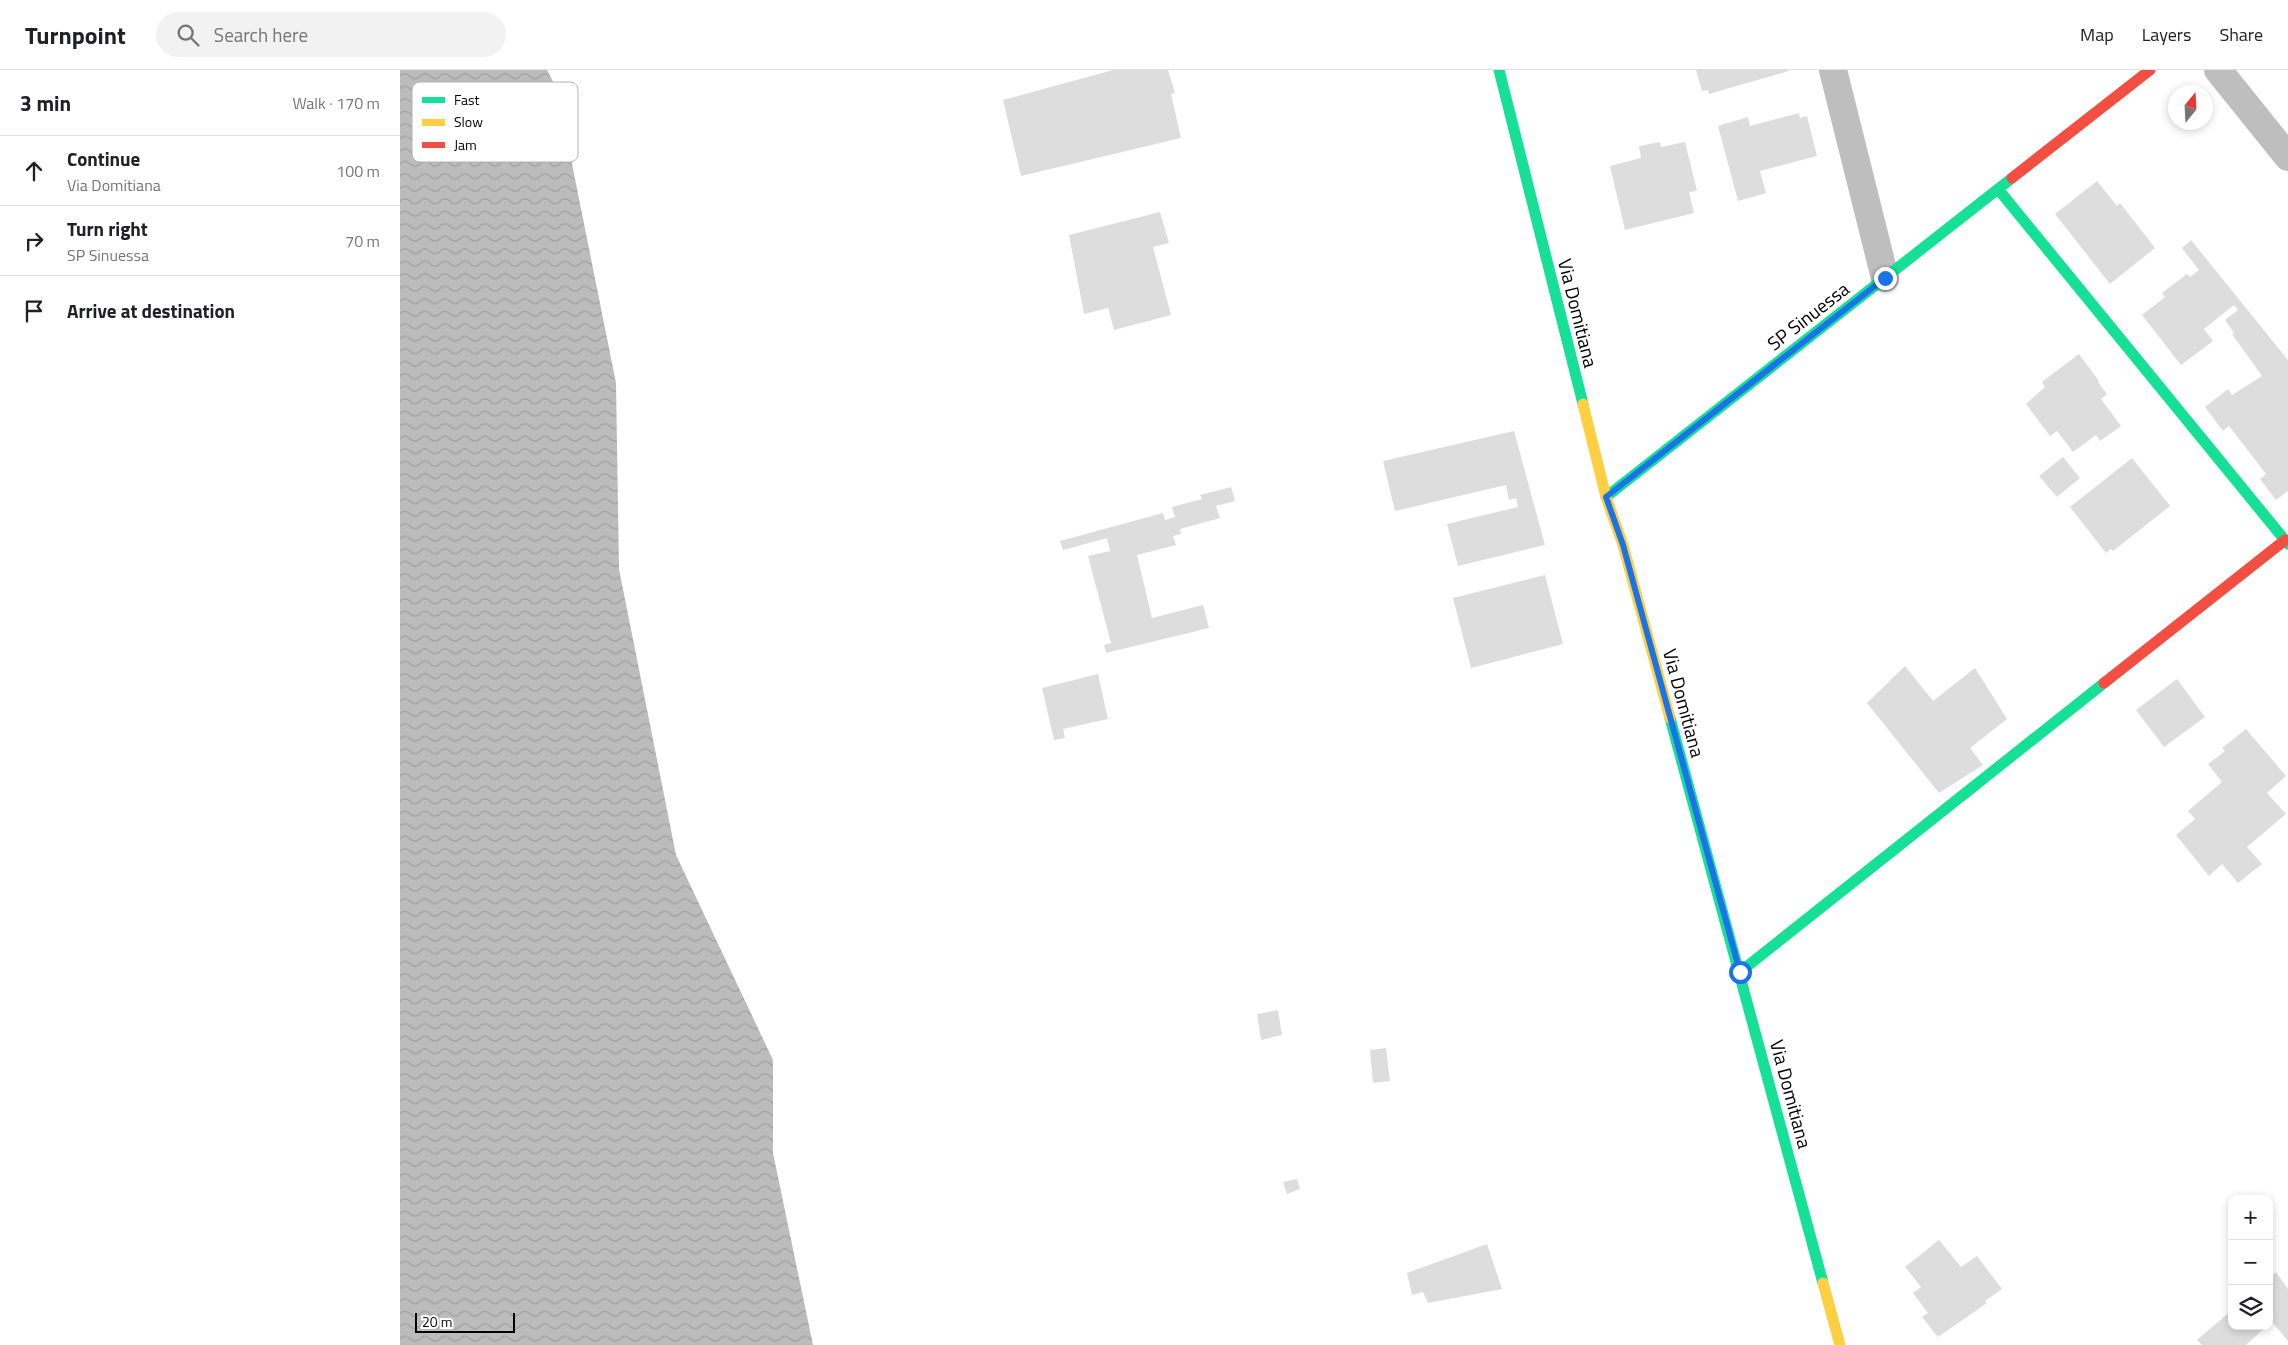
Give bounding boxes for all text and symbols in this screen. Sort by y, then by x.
search box [156,12,506,57]
text: Turnpoint [25,17,126,53]
text: Search here [214,20,308,49]
icon: search [174,21,202,49]
text: Map [2080,21,2114,48]
text: Layers [2142,21,2191,48]
text: Share [2219,21,2263,48]
legend [412,82,578,162]
north arrow [2168,85,2213,130]
text: 3 min [20,87,71,119]
text: Fast [454,89,479,110]
text: Walk · 170 m [292,91,380,115]
text: Slow [454,111,483,132]
text: Jam [454,134,477,155]
text: Continue [67,144,140,173]
icon: ahead [20,157,48,185]
text: 100 m [336,159,380,183]
text: Via Domitiana [67,173,161,197]
text: Turn right [67,214,148,243]
icon: right [20,227,48,255]
text: 70 m [345,229,380,253]
text: SP Sinuessa [67,243,149,267]
street label: Via Domitiana [1551,255,1606,371]
route end [1874,267,1897,290]
street label: SP Sinuessa [1760,274,1855,357]
text: Arrive at destination [67,296,235,325]
icon: arrive [20,297,48,325]
street label: Via Domitiana [1656,645,1713,761]
route start [1729,961,1752,984]
street label: Via Domitiana [1763,1036,1820,1152]
map controls [2228,1195,2273,1330]
button: + [2228,1195,2273,1240]
button: − [2228,1240,2273,1285]
button: layers [2228,1285,2273,1330]
scale bar [415,1310,515,1333]
text: 20 m [422,1311,452,1332]

